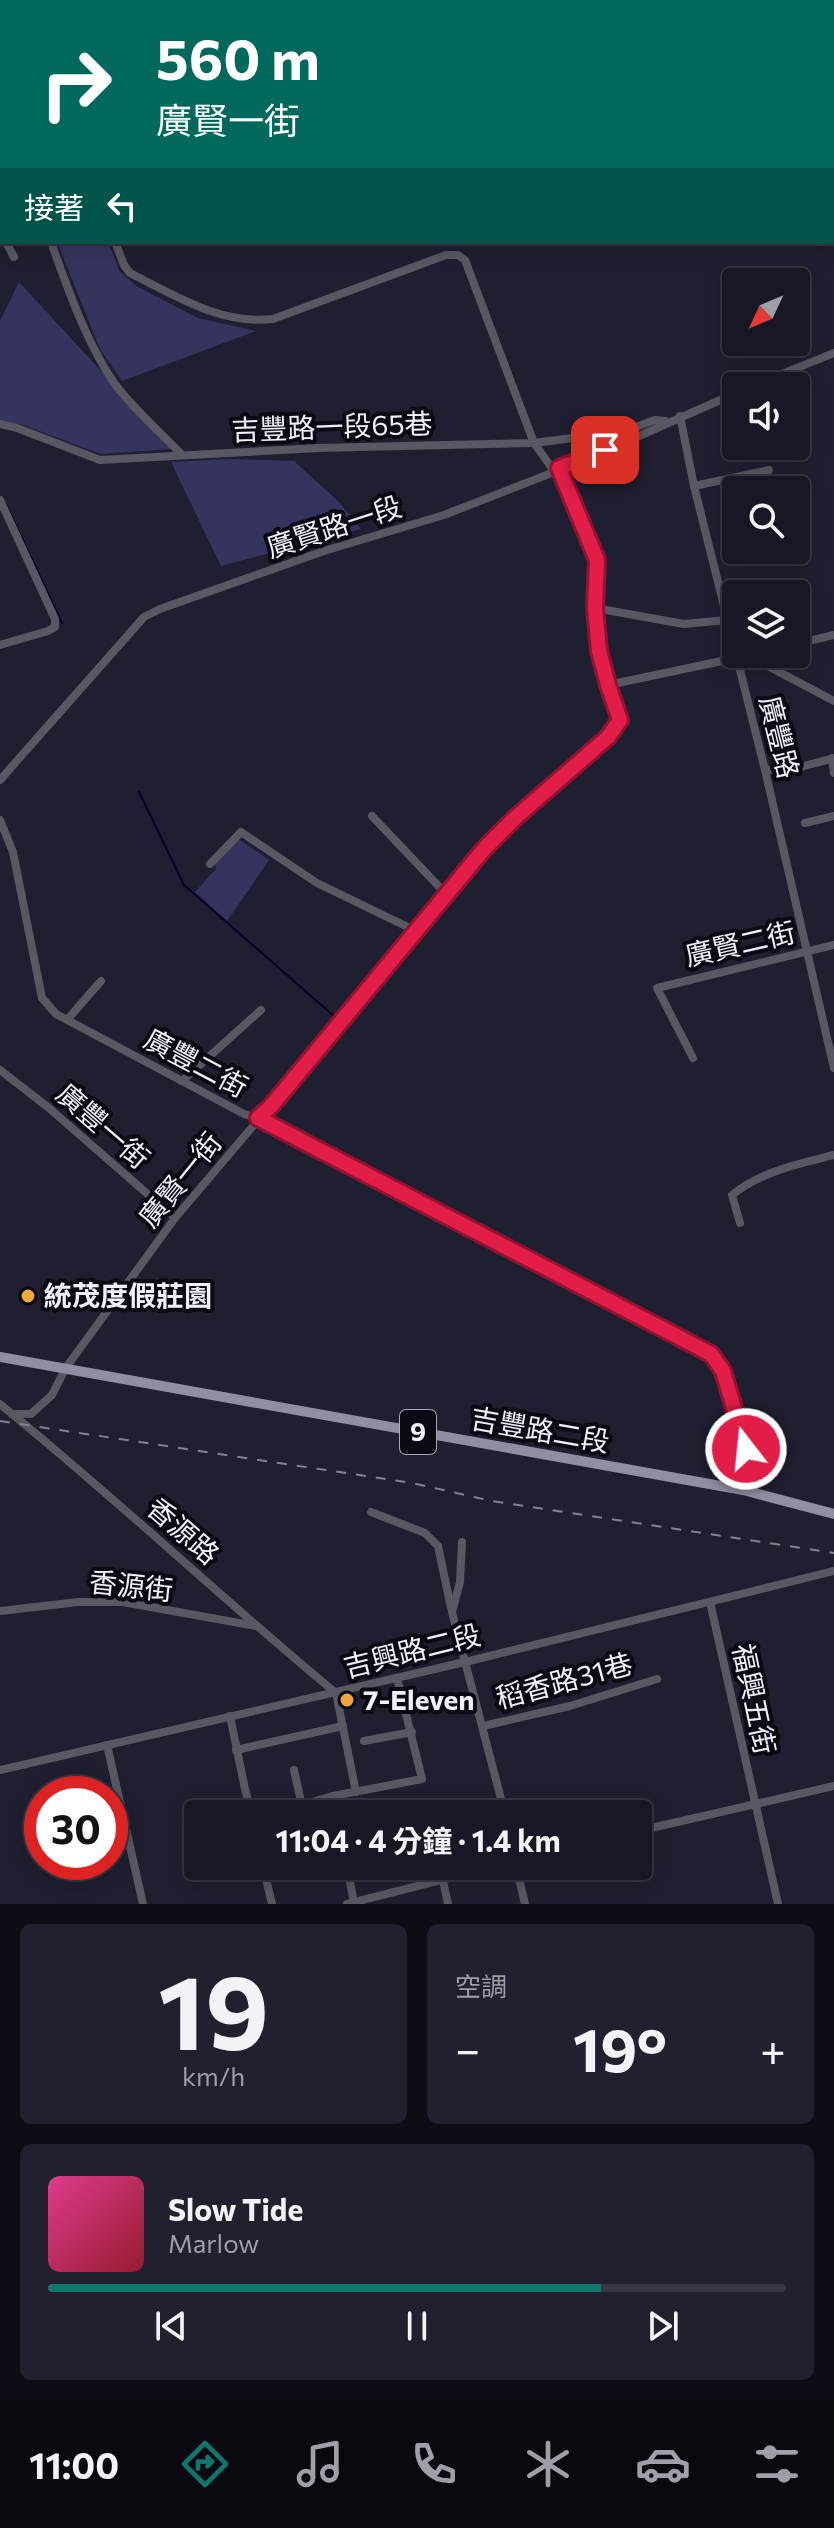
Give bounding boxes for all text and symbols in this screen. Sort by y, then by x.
text: 560 m [156,23,320,92]
icon: right [24,32,128,136]
text: 廣賢一街 [156,97,300,141]
icon: left [100,184,144,228]
text: 接著 [24,188,84,225]
north arrow [722,268,810,356]
map controls [722,268,810,668]
button: sound [722,372,810,460]
street label: 吉豐路一段65巷 [231,406,433,446]
pin [571,416,639,484]
icon: arrive [583,428,627,472]
button: search [722,476,810,564]
street label: 廣賢路一段 [262,488,406,564]
button: layers [722,580,810,668]
street label: 廣豐路 [753,692,807,782]
street label: 廣賢二街 [681,914,798,972]
street label: 廣豐二街 [139,1021,254,1103]
street label: 廣豐一街 [50,1076,157,1175]
street label: 廣賢一街 [131,1125,228,1234]
place label: 統茂度假莊園 [44,1278,212,1312]
marker: 統茂度假莊園 [19,1287,37,1305]
street label: 吉豐路二段 [468,1400,612,1458]
position arrow [704,1407,788,1491]
road number: 9 [400,1410,436,1454]
street label: 香源路 [141,1490,227,1571]
street label: 香源街 [88,1564,175,1606]
street label: 吉興路二段 [340,1617,484,1683]
street label: 福興五街 [727,1640,783,1757]
street label: 稻香路31巷 [492,1646,636,1715]
place label: 7-Eleven [363,1682,474,1716]
marker: 7-Eleven [338,1691,356,1709]
speed limit sign: 30 [24,1776,128,1880]
text: 11:04 · 4 分鐘 · 1.4 km [275,1821,561,1858]
text: 19 [158,1944,269,2071]
text: 空調 [455,1970,507,2001]
text: 19° [573,2011,667,2084]
text: − [455,2021,480,2075]
text: + [760,2021,786,2075]
text: km/h [182,2060,245,2091]
text: Slow Tide [168,2190,303,2227]
text: Marlow [168,2227,259,2258]
icon: previous [149,2304,193,2348]
icon: pause [395,2304,439,2348]
icon: next [641,2304,685,2348]
icon: directions [177,2436,233,2492]
icon: music [292,2436,348,2492]
icon: phone [406,2436,462,2492]
icon: climate [520,2436,576,2492]
icon: car [635,2436,691,2492]
icon: filters [749,2436,805,2492]
text: 11:00 [29,2442,119,2486]

